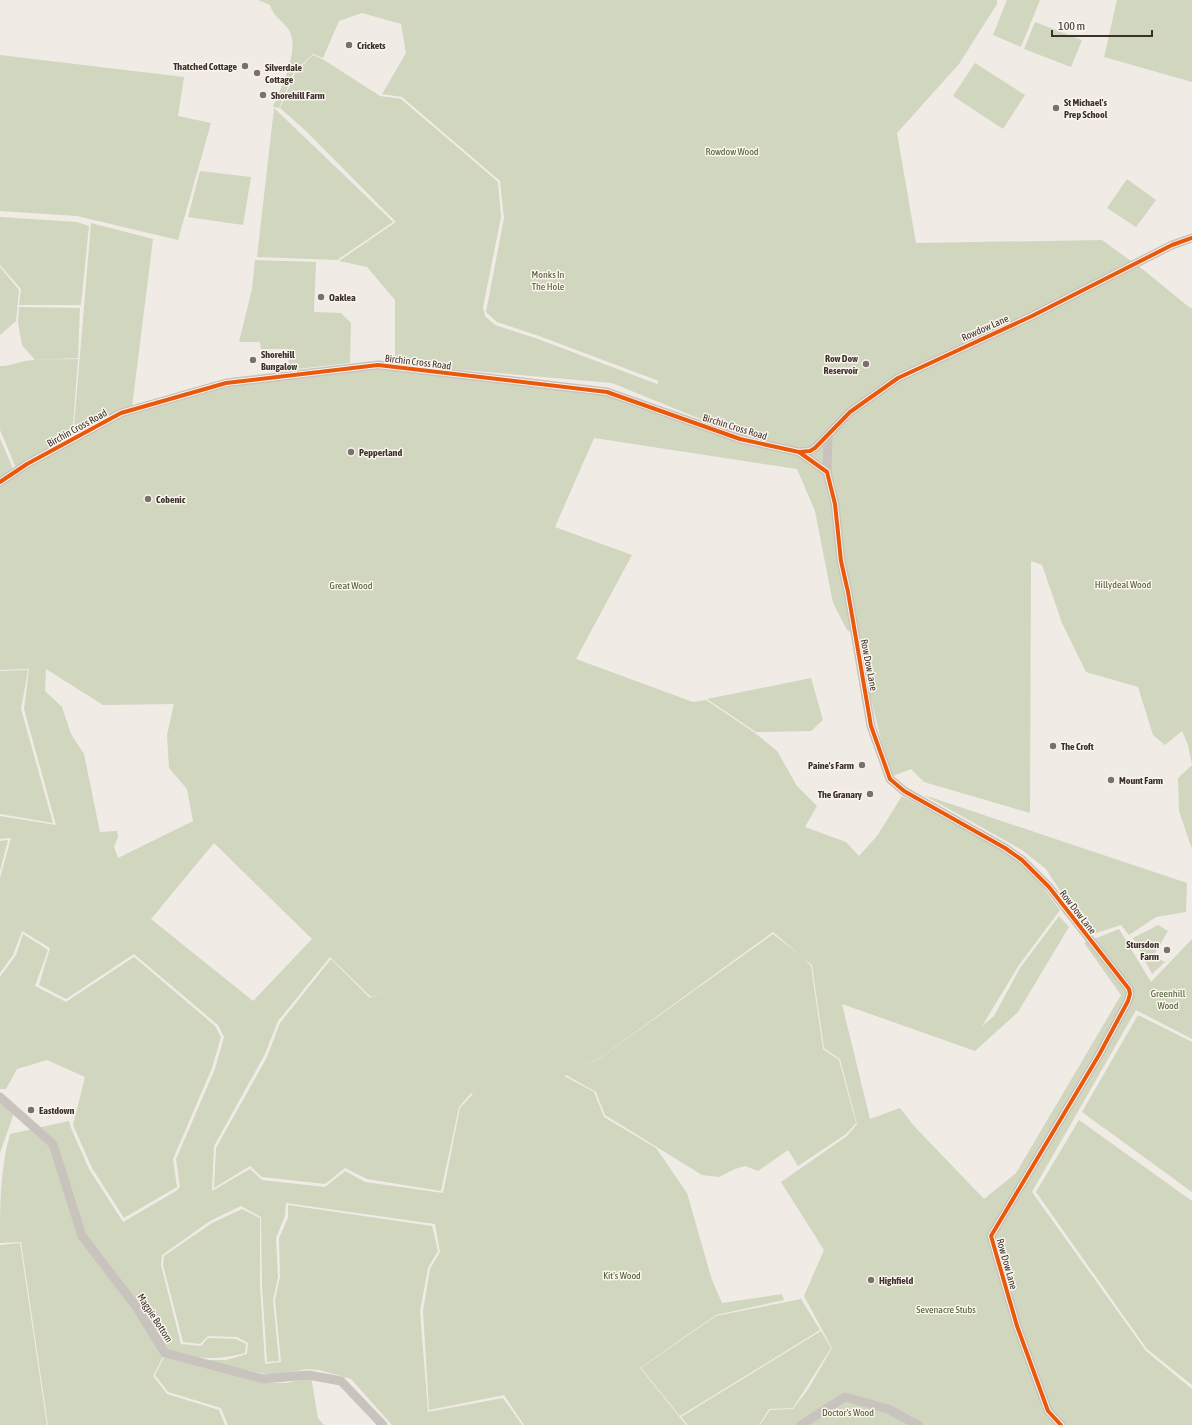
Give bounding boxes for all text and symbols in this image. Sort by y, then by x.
scale bar [1052,12,1152,38]
text: 100 m [1058,19,1085,33]
marker: Crickets [344,40,354,50]
place label: Crickets [357,40,386,51]
place label: Thatched Cottage [173,61,237,72]
marker: Thatched Cottage [240,61,250,71]
place label: Silverdale Cottage [265,62,302,85]
marker: Silverdale Cottage [252,68,262,78]
marker: Shorehill Farm [258,90,268,100]
place label: Shorehill Farm [271,90,325,101]
place label: St Michael's Prep School [1064,97,1108,120]
marker: St Michael's Prep School [1051,103,1061,113]
park label: Rowdow Wood [705,146,759,157]
park label: Monks In The Hole [532,269,565,292]
marker: Oaklea [316,292,326,302]
place label: Oaklea [329,292,356,303]
street label: Rowdow Lane [960,313,1011,343]
place label: Shorehill Bungalow [261,349,297,372]
street label: Birchin Cross Road [384,352,452,372]
place label: Row Dow Reservoir [823,353,859,376]
marker: Shorehill Bungalow [248,355,258,365]
marker: Row Dow Reservoir [861,359,871,369]
street label: Birchin Cross Road [45,407,109,449]
street label: Birchin Cross Road [701,412,769,442]
marker: Pepperland [346,447,356,457]
place label: Pepperland [359,447,402,458]
marker: Cobenic [143,494,153,504]
place label: Cobenic [156,494,186,505]
park label: Hillydeal Wood [1095,579,1151,590]
park label: Great Wood [330,580,373,591]
street label: Row Dow Lane [859,638,879,692]
marker: The Croft [1048,741,1058,751]
place label: The Croft [1061,741,1094,752]
place label: Paine's Farm [808,760,854,771]
marker: Paine's Farm [857,760,867,770]
marker: Mount Farm [1106,775,1116,785]
place label: Mount Farm [1119,775,1163,786]
place label: The Granary [818,789,863,800]
marker: The Granary [865,789,875,799]
street label: Row Dow Lane [1058,888,1099,936]
place label: Stursdon Farm [1126,939,1159,962]
marker: Stursdon Farm [1162,945,1172,955]
park label: Greenhill Wood [1151,988,1186,1011]
marker: Eastdown [26,1105,36,1115]
place label: Eastdown [39,1105,75,1116]
street label: Row Dow Lane [994,1237,1020,1291]
park label: Kit's Wood [603,1270,641,1281]
marker: Highfield [866,1275,876,1285]
place label: Highfield [879,1275,913,1286]
street label: Magpie Bottom [135,1292,175,1344]
park label: Sevenacre Stubs [916,1304,976,1315]
park label: Doctor's Wood [822,1407,874,1418]

